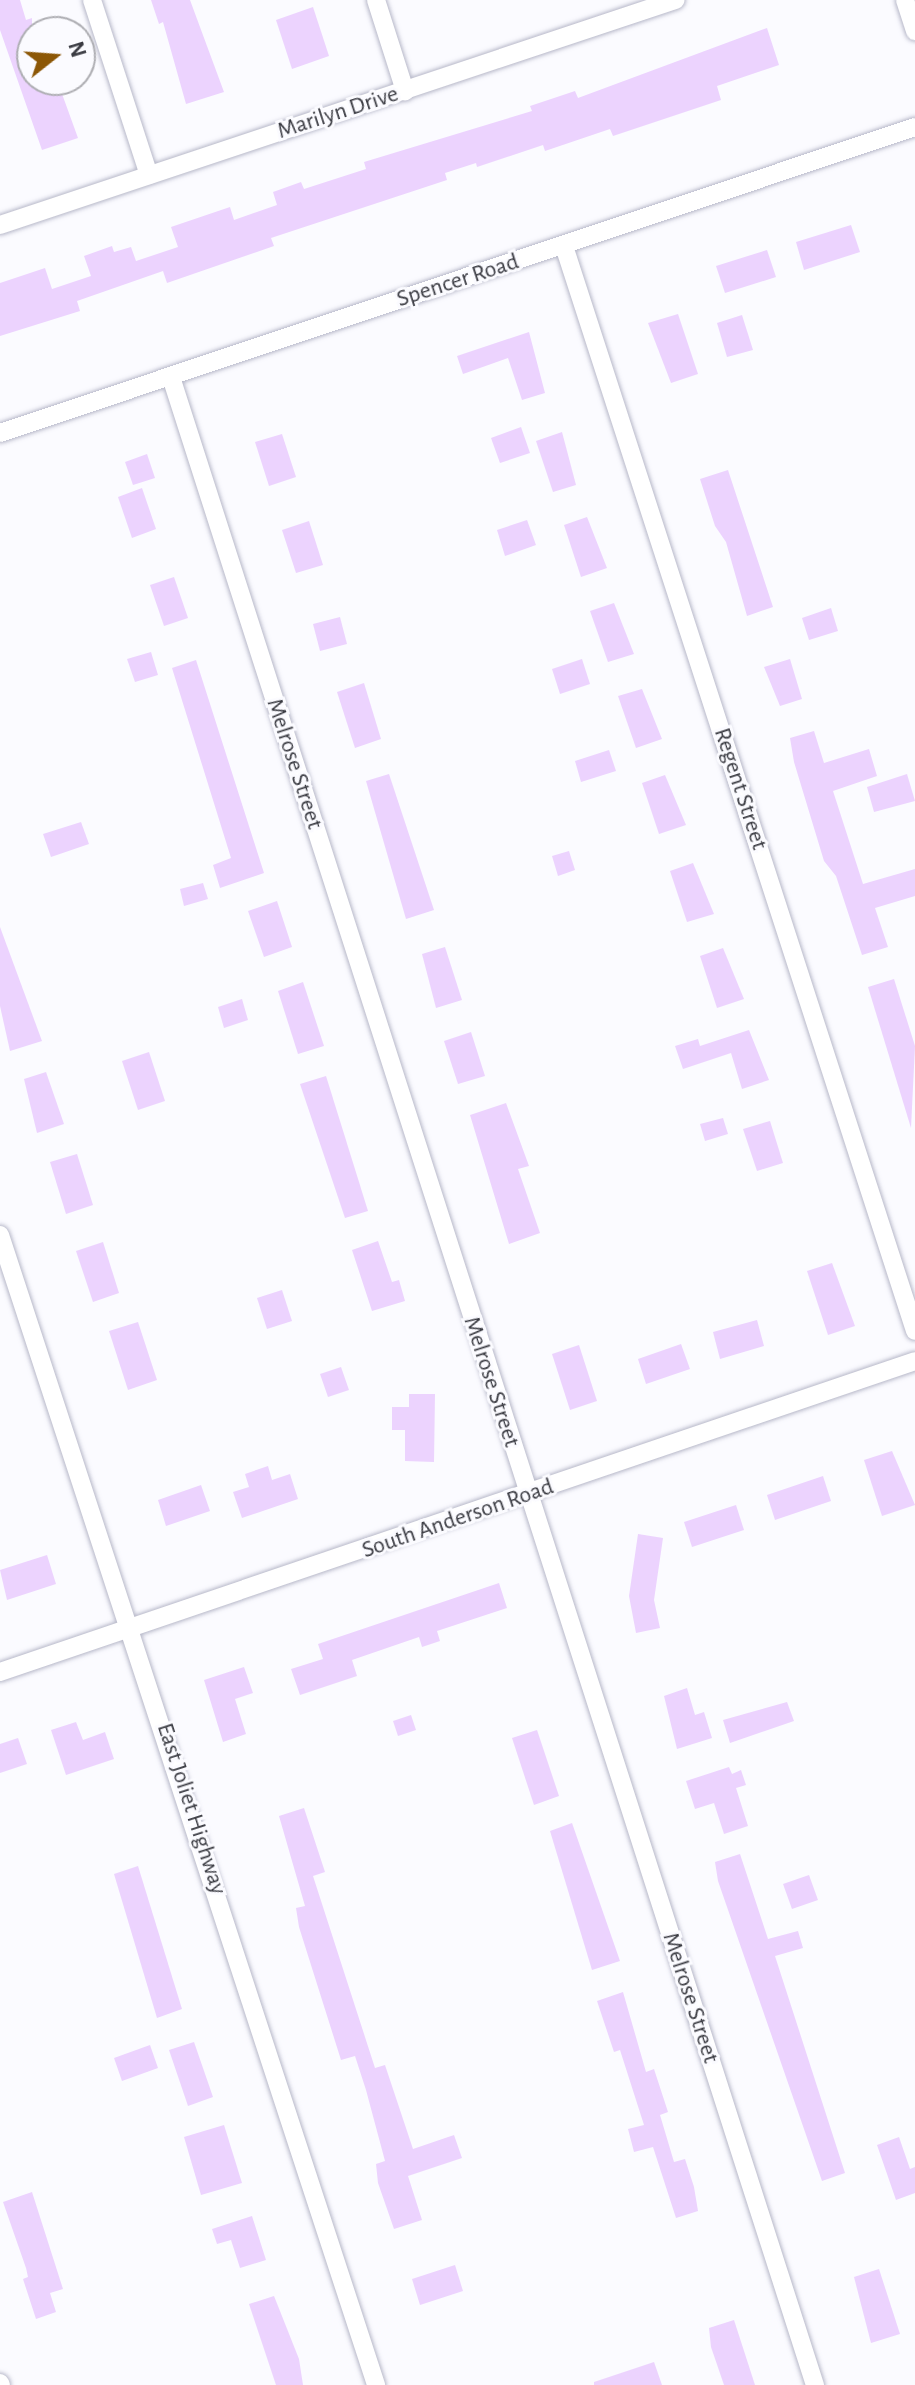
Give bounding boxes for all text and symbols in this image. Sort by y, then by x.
north arrow [16,16,96,96]
text: N [64,39,90,60]
street label: Marilyn Drive [274,80,402,146]
street label: Spencer Road [393,248,523,314]
street label: Melrose Street [259,695,329,833]
street label: Regent Street [707,724,773,854]
street label: Melrose Street [456,1313,526,1451]
street label: South Anderson Road [358,1473,558,1565]
street label: East Joliet Highway [150,1720,232,1898]
street label: Melrose Street [655,1929,725,2067]

